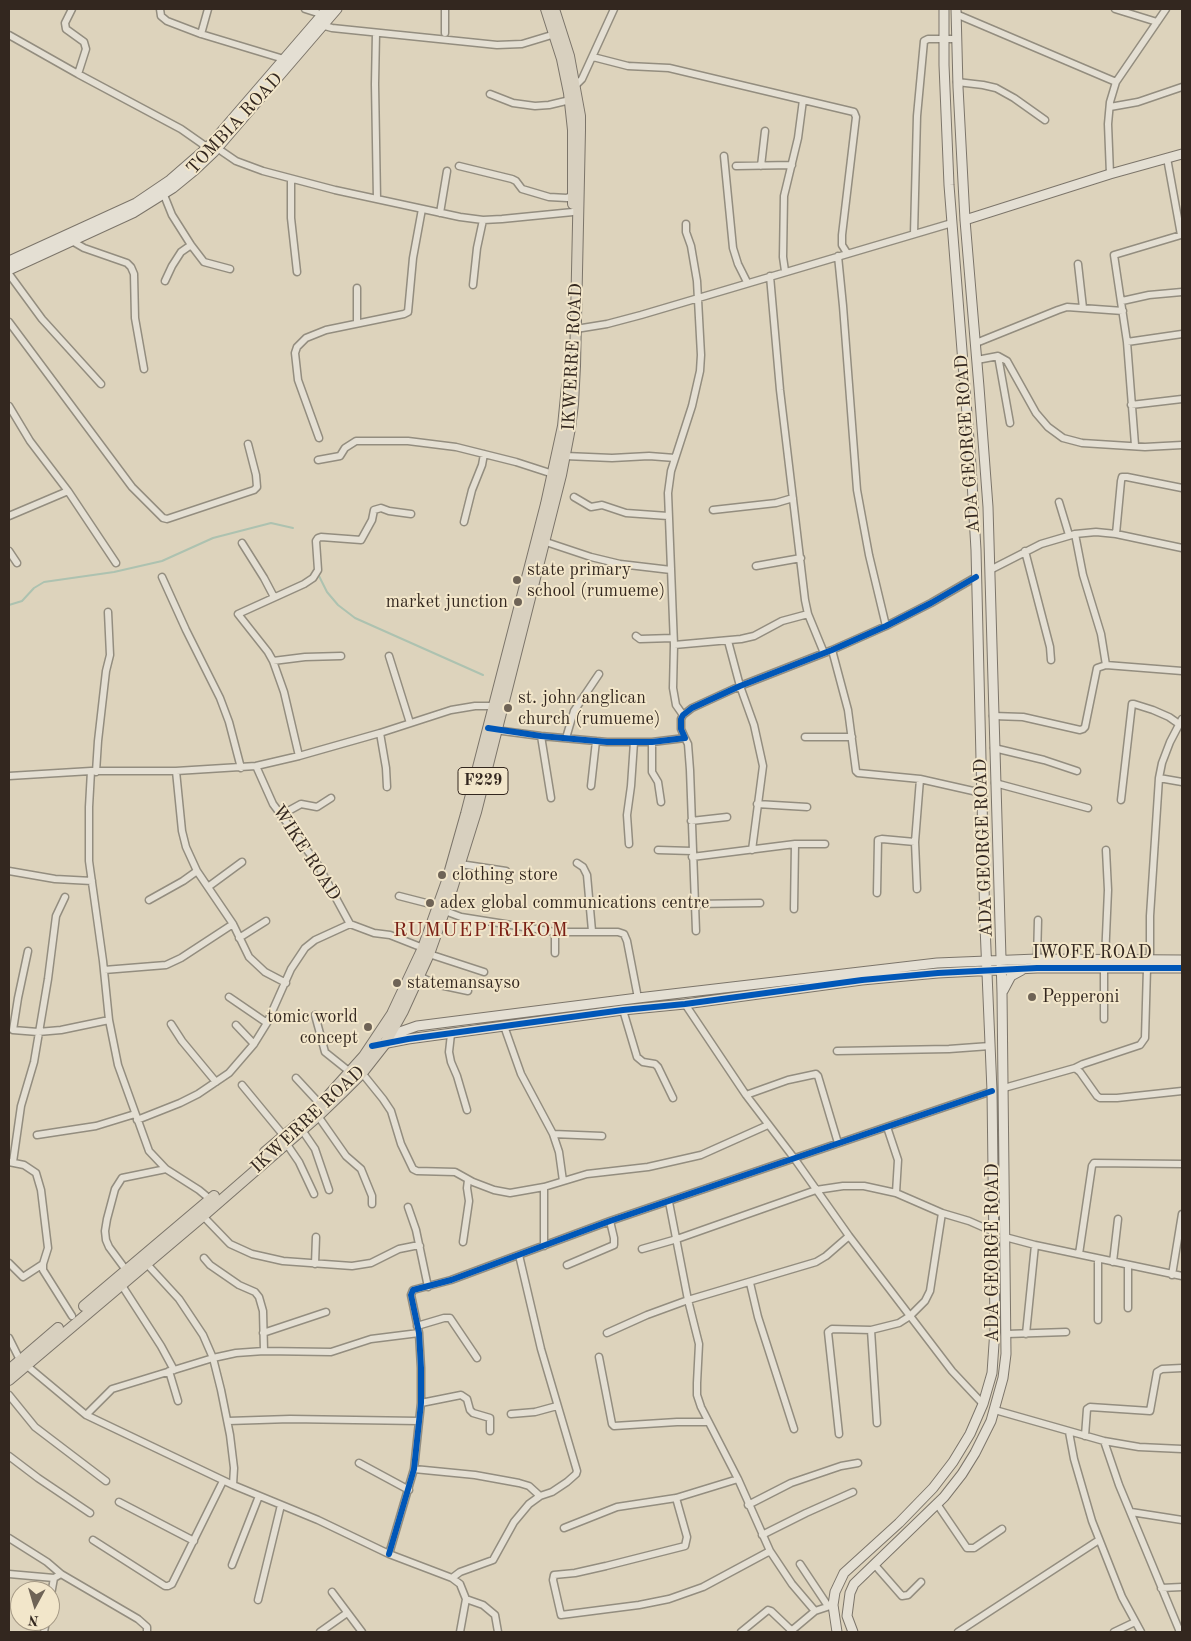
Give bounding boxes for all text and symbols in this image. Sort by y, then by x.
street label: TOMBIA ROAD [182,69,288,179]
street label: IKWERRE ROAD [558,283,588,431]
street label: ADA GEORGE ROAD [951,354,985,534]
place label: state primary school (rumueme) [527,559,665,602]
marker: state primary school (rumueme) [511,574,523,586]
place label: market junction [386,591,508,613]
marker: market junction [512,596,524,608]
place label: st. john anglican church (rumueme) [518,687,660,730]
marker: st. john anglican church (rumueme) [502,702,514,714]
street label: ADA GEORGE ROAD [970,758,998,938]
road number: F229 [458,768,508,794]
street label: WIKE ROAD [267,801,345,905]
place label: clothing store [452,864,558,886]
marker: clothing store [436,869,448,881]
place label: adex global communications centre [440,892,709,914]
marker: adex global communications centre [424,897,436,909]
district label: RUMUEPIRIKOM [391,919,571,943]
street label: IWOFE ROAD [1032,942,1152,964]
place label: statemansayso [407,972,520,994]
marker: statemansayso [391,977,403,989]
place label: Pepperoni [1042,986,1119,1008]
marker: Pepperoni [1026,991,1038,1003]
place label: tomic world concept [267,1006,358,1048]
marker: tomic world concept [362,1021,374,1033]
street label: IKWERRE ROAD [247,1062,369,1178]
street label: ADA GEORGE ROAD [982,1164,1004,1342]
north arrow [10,1581,60,1631]
text: N [27,1612,40,1627]

